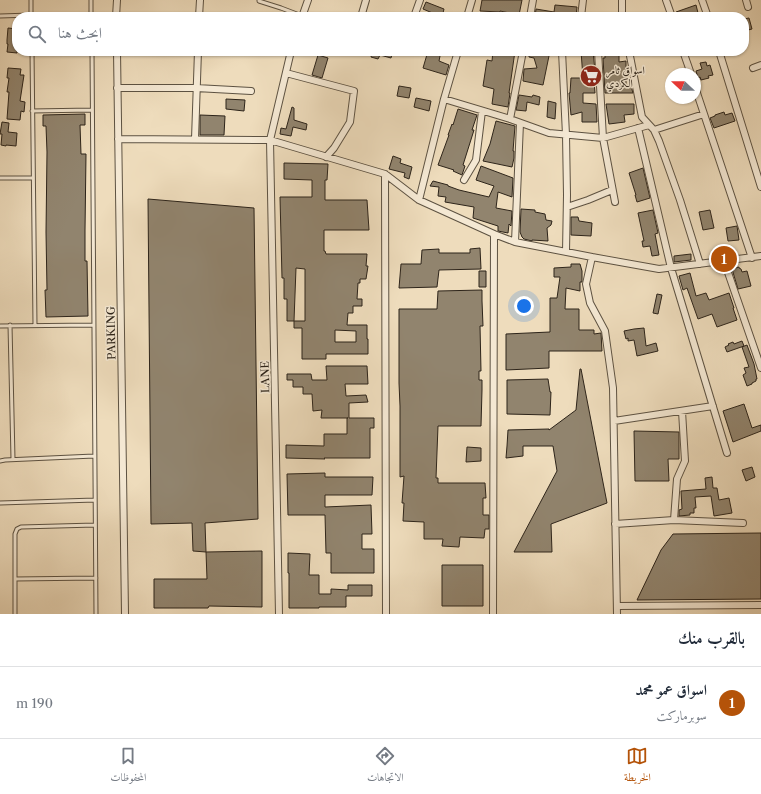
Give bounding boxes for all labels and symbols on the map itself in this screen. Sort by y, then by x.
supermarket icon: اسواق ثامر الكردي [578,63,604,89]
place label: اسواق ثامر الكردي [606,63,645,92]
north arrow [665,68,701,104]
pin: 1 [711,244,737,274]
your location [514,296,534,316]
street label: PARKING [104,306,118,360]
street label: LANE [258,360,272,393]

